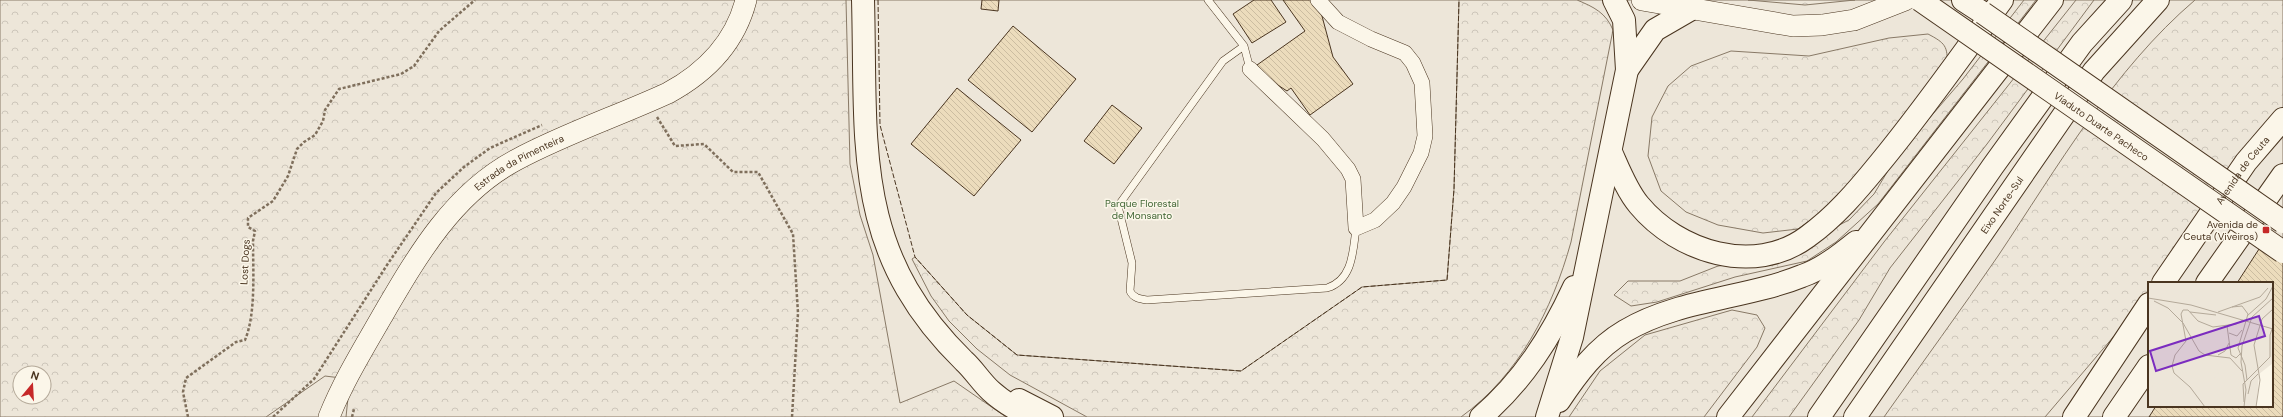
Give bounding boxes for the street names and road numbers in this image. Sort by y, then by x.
street label: Viaduto Duarte Pacheco [2052,89,2152,164]
street label: Estrada da Pimenteira [471,131,566,193]
street label: Avenida de Ceuta [2213,133,2272,207]
street label: Eixo Norte-Sul [1977,174,2026,236]
street label: Lost Dogs [237,239,253,285]

